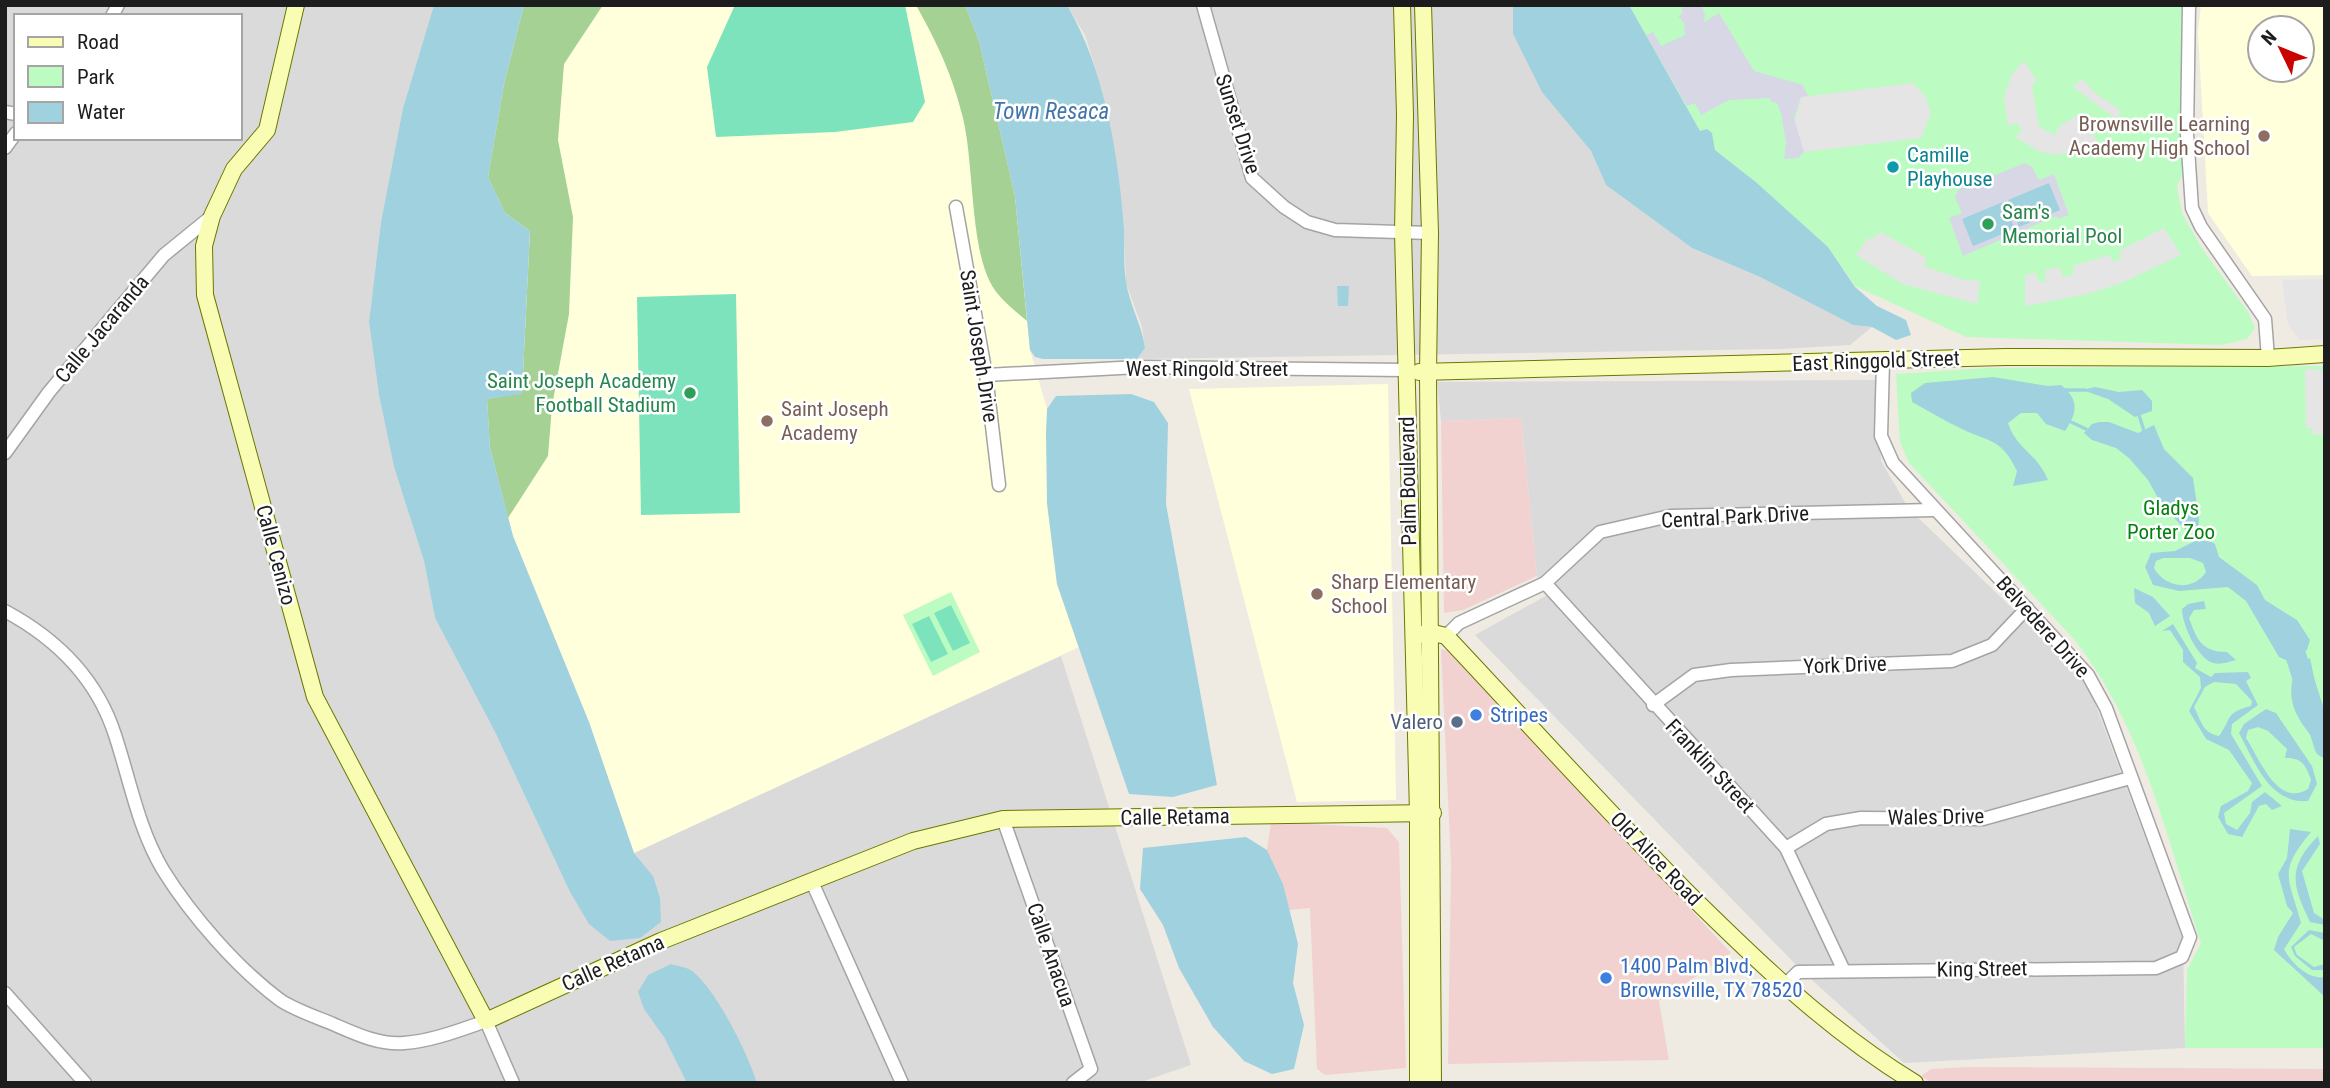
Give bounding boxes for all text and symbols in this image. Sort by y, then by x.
legend [14,14,242,140]
north arrow [2246,14,2316,84]
text: N [2257,26,2281,50]
text: Road [77,30,119,54]
text: Park [77,65,115,89]
street label: Sunset Drive [1211,71,1265,177]
water label: Town Resaca [993,98,1109,125]
text: Water [77,100,125,124]
place label: Brownsville Learning Academy High School [2069,112,2250,160]
marker: Brownsville Learning Academy High School [2256,128,2272,144]
place label: Camille Playhouse [1907,143,1993,191]
marker: Camille Playhouse [1885,159,1901,175]
place label: Sam's Memorial Pool [2002,200,2122,248]
marker: Sam's Memorial Pool [1980,216,1996,232]
street label: Saint Joseph Drive [955,268,1003,424]
street label: Calle Jacaranda [50,270,154,388]
street label: East Ringgold Street [1792,346,1960,376]
street label: West Ringold Street [1126,357,1288,381]
place label: Saint Joseph Academy Football Stadium [487,369,676,417]
marker: Saint Joseph Academy Football Stadium [682,385,698,401]
place label: Saint Joseph Academy [781,397,889,445]
marker: Saint Joseph Academy [759,413,775,429]
street label: Palm Boulevard [1395,416,1421,546]
park label: Gladys Porter Zoo [2127,496,2215,544]
street label: Central Park Drive [1660,501,1810,533]
street label: Calle Cenizo [251,502,301,608]
place label: Sharp Elementary School [1331,570,1476,618]
street label: Belvedere Drive [1991,571,2095,683]
marker: Sharp Elementary School [1309,586,1325,602]
street label: York Drive [1803,652,1887,678]
place label: Stripes [1490,703,1548,727]
marker: Stripes [1468,707,1484,723]
place label: Valero [1390,710,1443,734]
marker: Valero [1449,714,1465,730]
street label: Franklin Street [1661,714,1759,818]
street label: Calle Retama [1120,804,1230,830]
street label: Wales Drive [1887,804,1985,830]
street label: Old Alice Road [1605,807,1707,911]
street label: Calle Anacua [1022,900,1080,1010]
street label: Calle Retama [558,930,668,996]
place label: 1400 Palm Blvd, Brownsville, TX 78520 [1620,954,1803,1002]
street label: King Street [1936,956,2028,982]
marker: 1400 Palm Blvd, Brownsville, TX 78520 [1598,970,1614,986]

